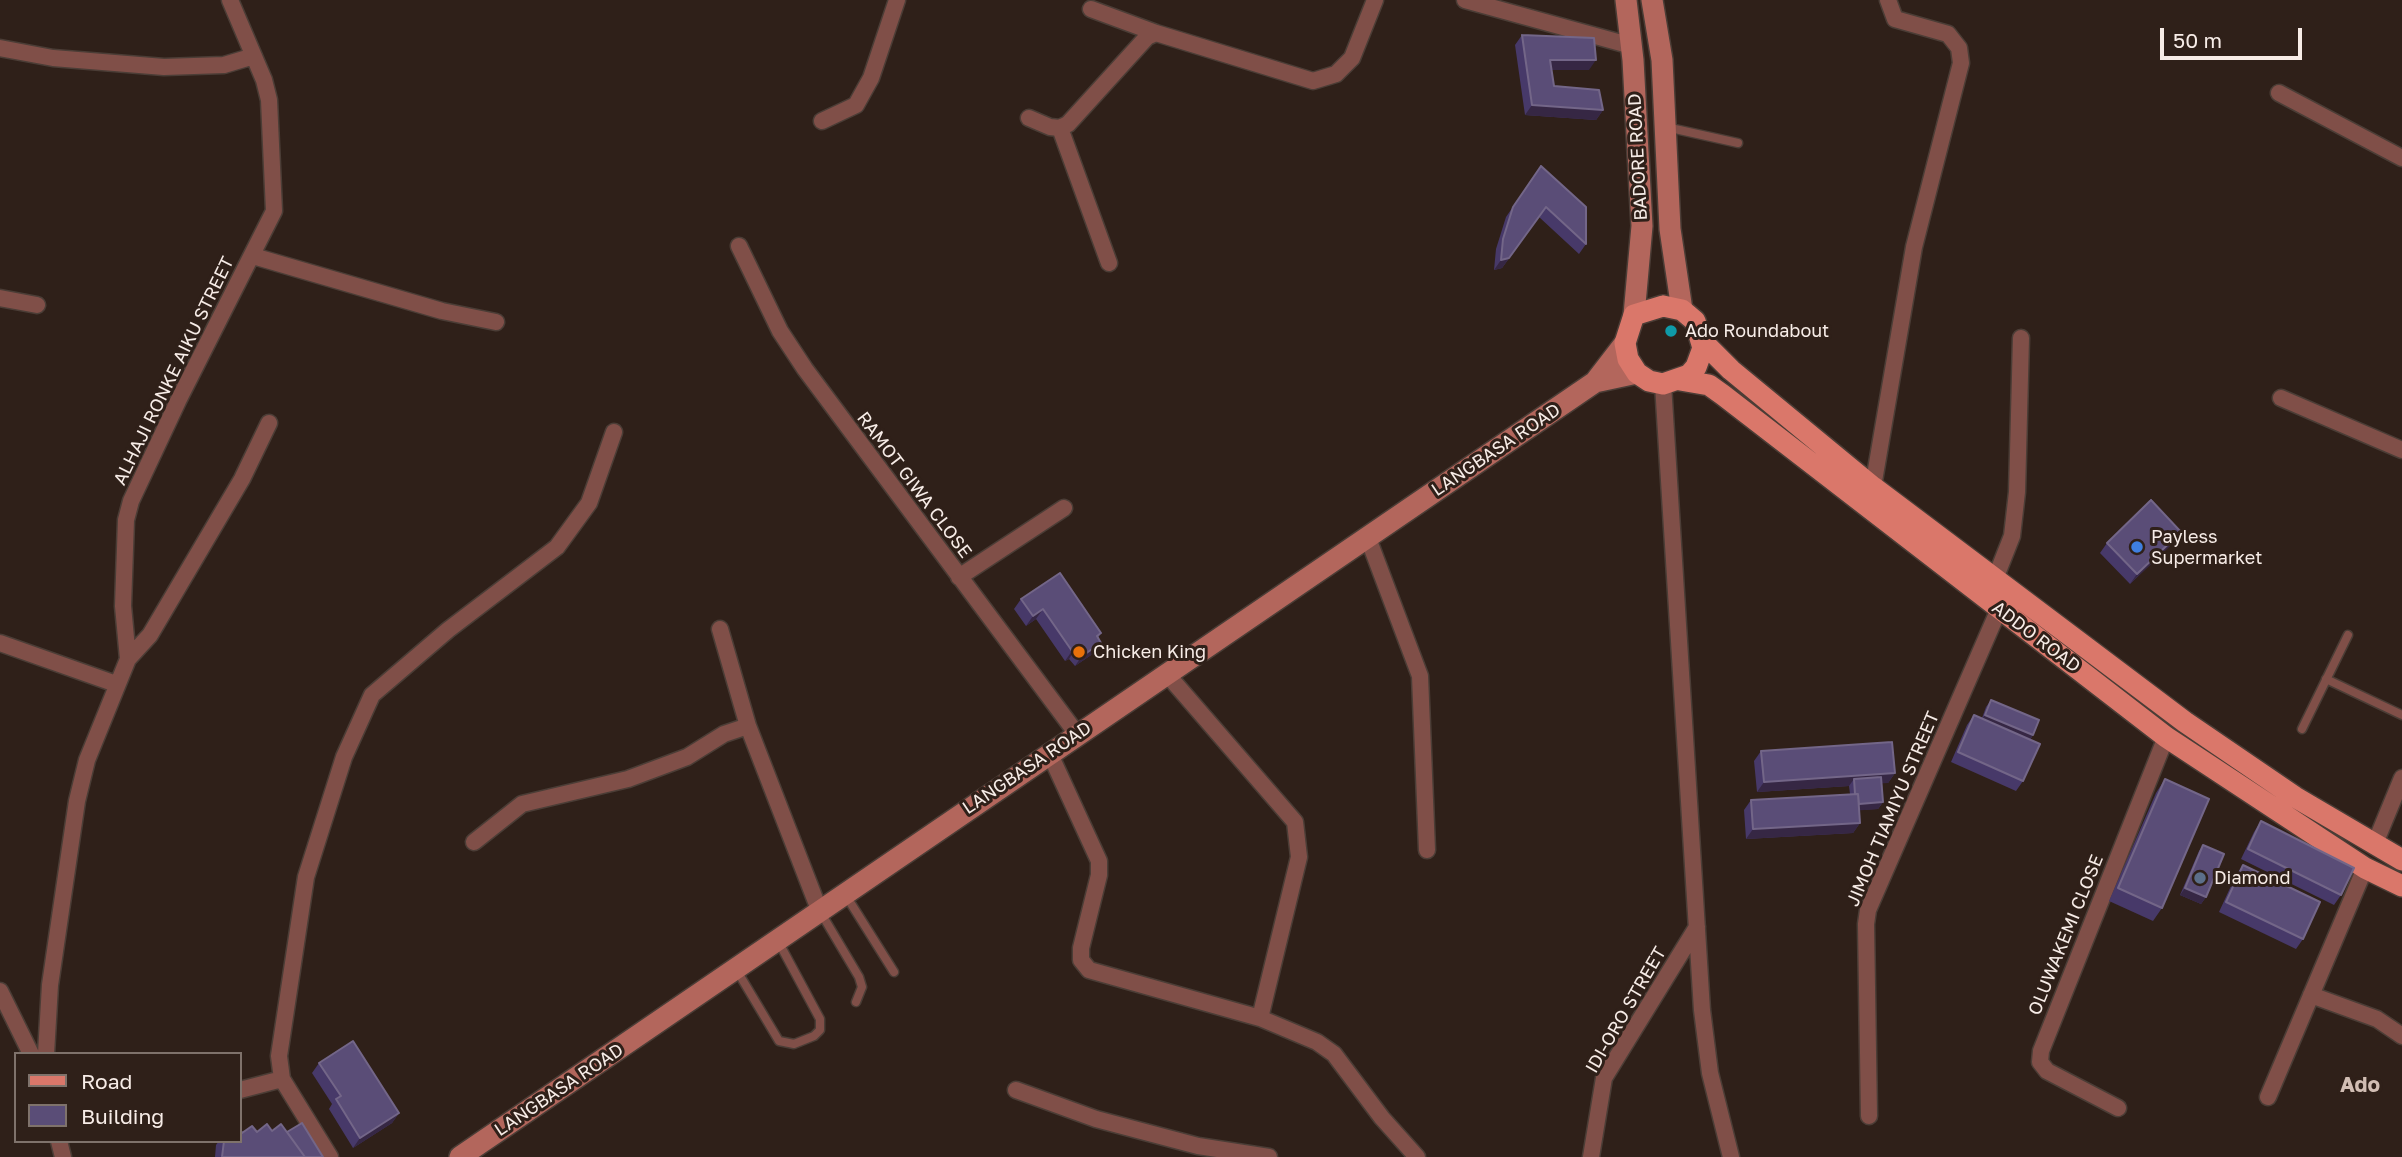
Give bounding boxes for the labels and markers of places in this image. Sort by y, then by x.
place label: Ado Roundabout [1685,320,1829,342]
marker: Ado Roundabout [1663,323,1679,339]
place label: Payless Supermarket [2151,526,2263,568]
marker: Payless Supermarket [2129,539,2145,555]
place label: Chicken King [1093,641,1206,663]
marker: Chicken King [1071,644,1087,660]
place label: Diamond [2214,867,2290,889]
marker: Diamond [2192,870,2208,886]

